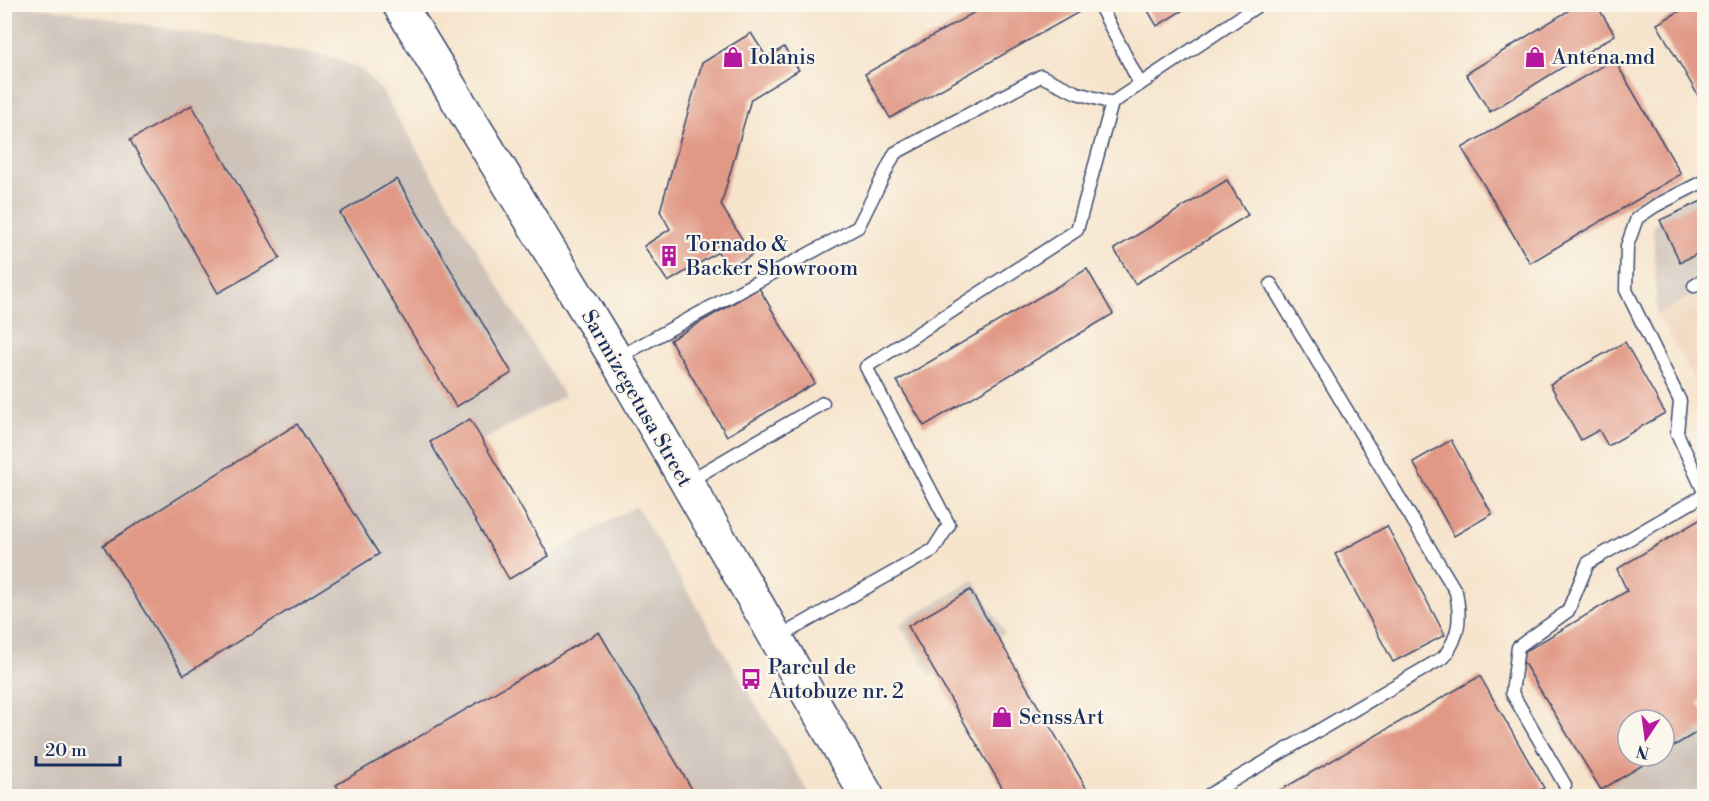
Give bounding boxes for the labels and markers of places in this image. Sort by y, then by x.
shop icon: Iolanis [721,45,745,69]
place label: Iolanis [750,45,815,71]
shop icon: Antena.md [1523,45,1547,69]
place label: Antena.md [1551,45,1655,71]
place label: Tornado & Backer Showroom [685,232,858,282]
building icon: Tornado & Backer Showroom [657,244,681,268]
place label: Parcul de Autobuze nr. 2 [767,655,904,705]
bus stop icon: Parcul de Autobuze nr. 2 [739,667,763,691]
shop icon: SenssArt [990,705,1014,729]
place label: SenssArt [1019,705,1105,731]

